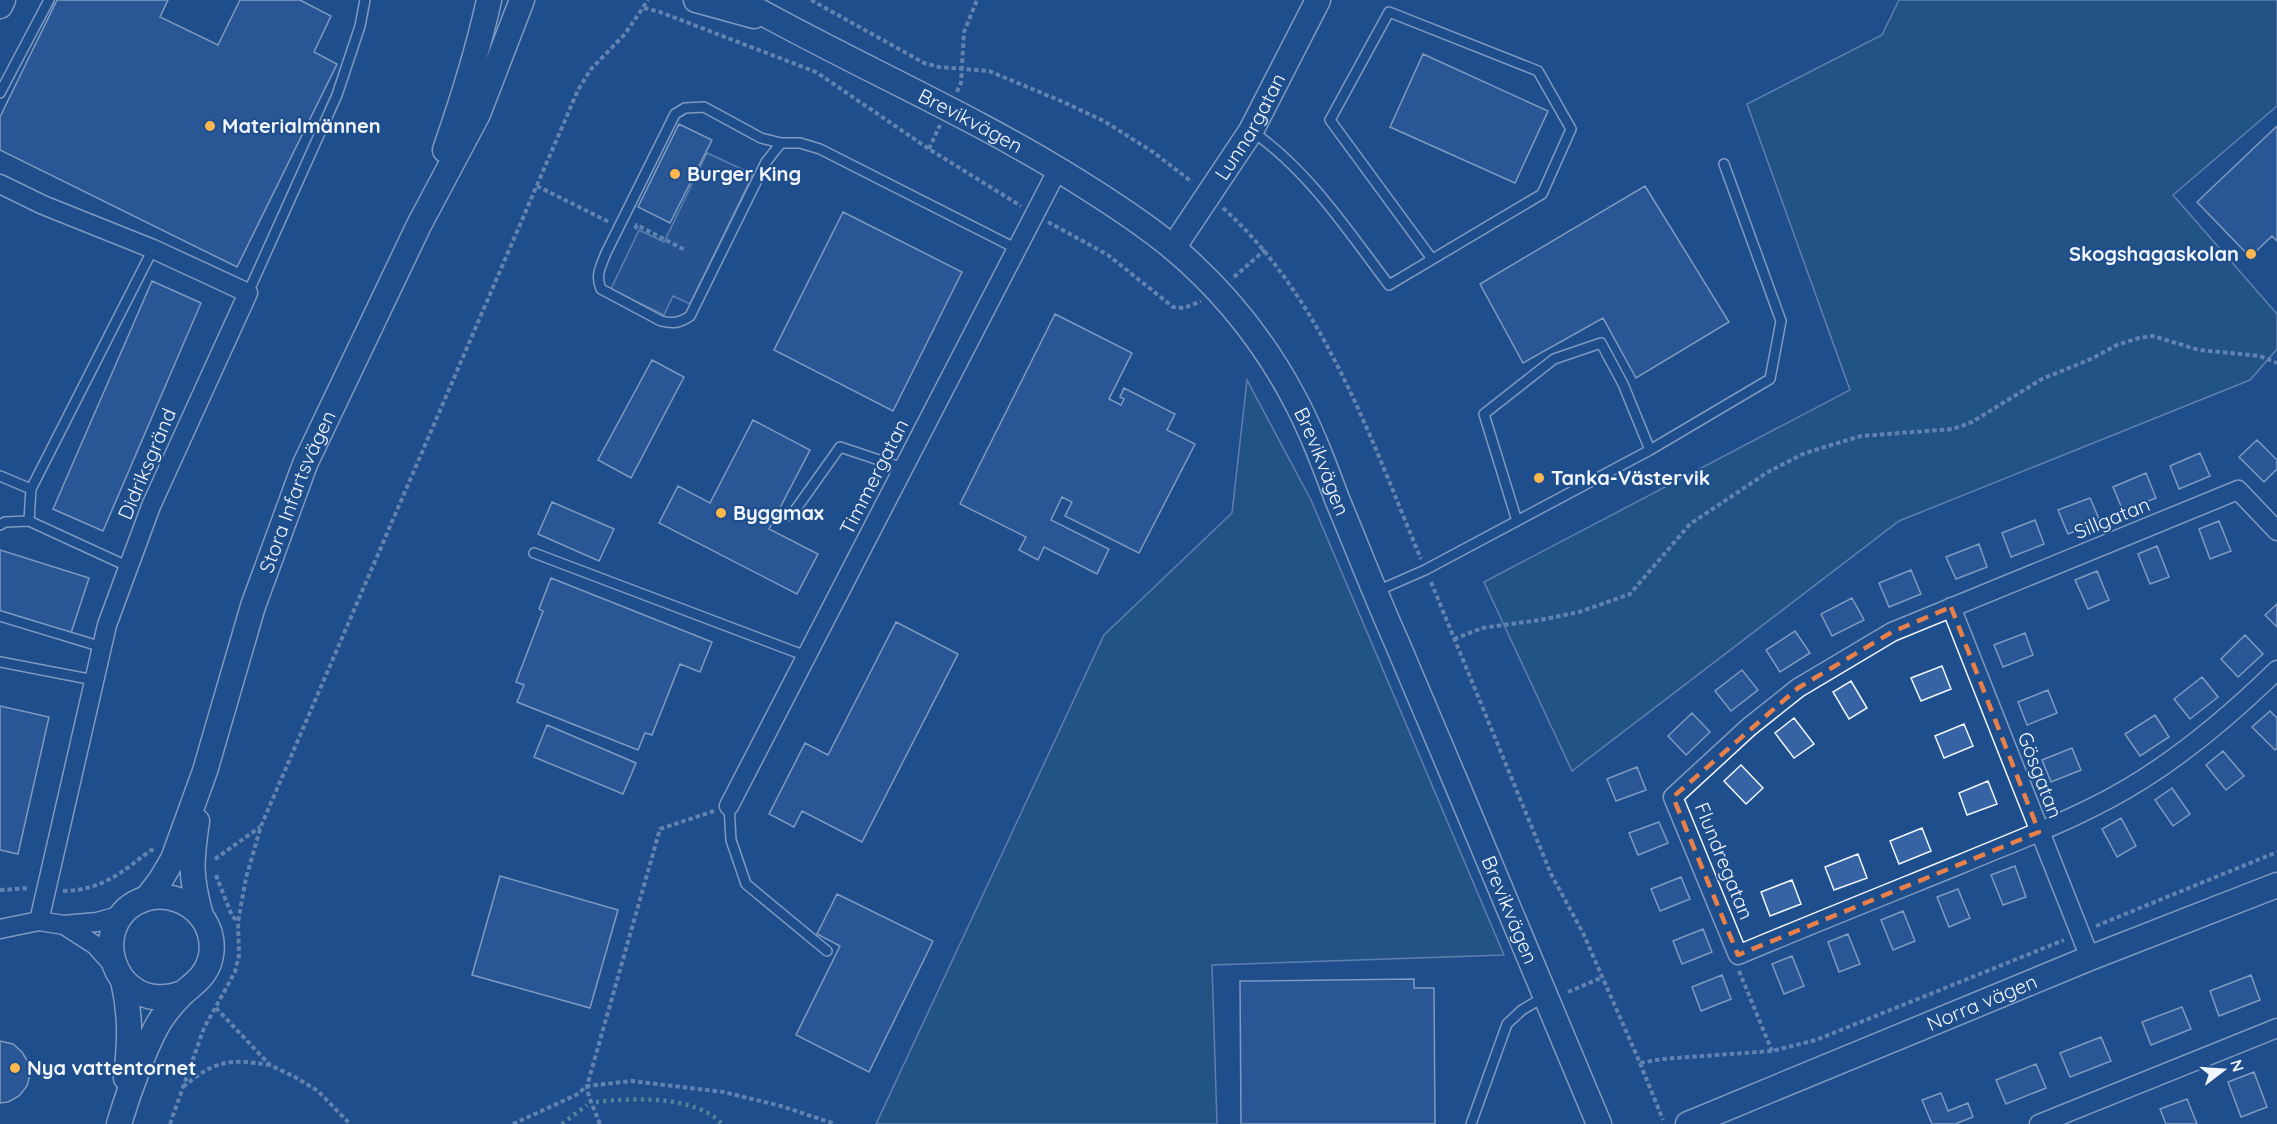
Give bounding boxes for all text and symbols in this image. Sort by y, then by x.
street label: Lunnargatan [1209,69,1290,185]
street label: Brevikvägen [914,82,1027,158]
place label: Materialmännen [222,113,381,138]
marker: Materialmännen [203,119,217,133]
place label: Burger King [687,161,801,186]
marker: Burger King [668,167,682,181]
place label: Skogshagaskolan [2069,241,2239,266]
marker: Skogshagaskolan [2244,247,2258,261]
street label: Brevikvägen [1289,403,1355,519]
street label: Didriksgränd [112,404,181,523]
street label: Stora Infartsvägen [253,406,341,576]
street label: Timmergatan [834,415,913,539]
place label: Tanka-Västervik [1551,465,1710,490]
marker: Tanka-Västervik [1532,471,1546,485]
street label: Sillgatan [2070,491,2153,544]
place label: Byggmax [733,500,824,525]
marker: Byggmax [714,506,728,520]
street label: Gösgatan [2013,728,2068,821]
street label: Flundregatan [1690,798,1759,923]
street label: Brevikvägen [1476,852,1544,967]
street label: Norra vägen [1923,968,2041,1036]
north arrow [2193,1040,2253,1100]
place label: Nya vattentornet [27,1055,196,1080]
text: N [2226,1057,2249,1074]
marker: Nya vattentornet [8,1061,22,1075]

